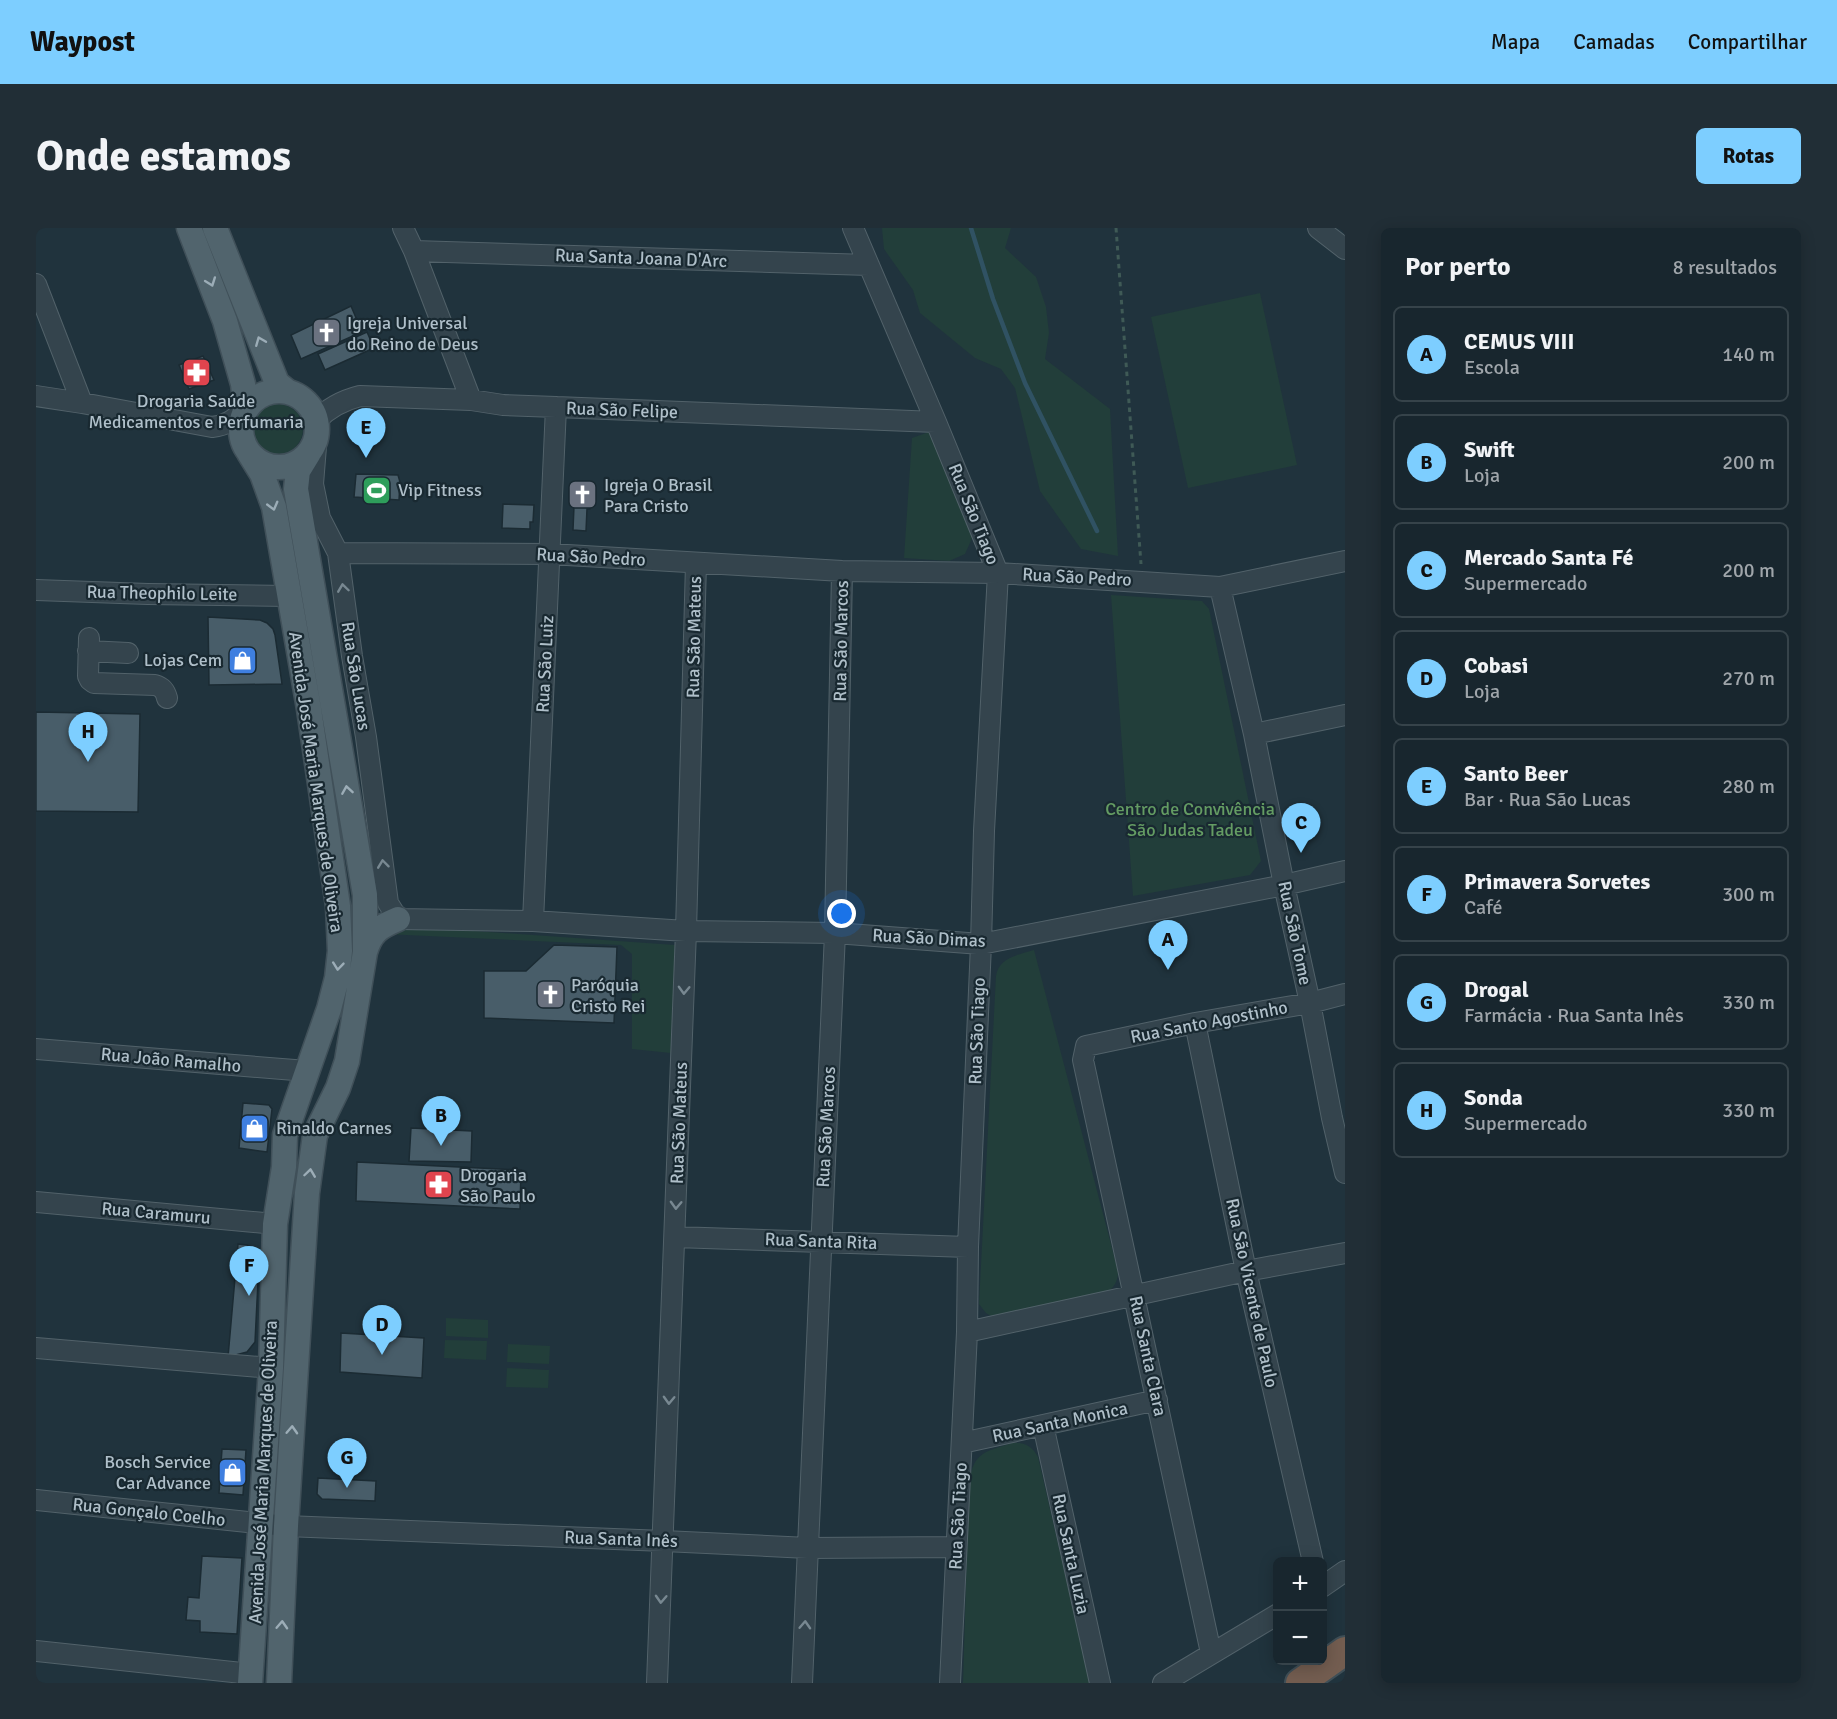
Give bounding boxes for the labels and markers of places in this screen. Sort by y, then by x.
place label: Igreja Universal do Reino de Deus [347,312,478,355]
church icon: Igreja Universal do Reino de Deus [310,317,342,349]
pharmacy icon: Drogaria Saúde Medicamentos e Perfumaria [180,356,212,388]
place label: Drogaria Saúde Medicamentos e Perfumaria [88,390,304,433]
pin: E [346,408,386,458]
sports icon: Vip Fitness [361,474,393,506]
place label: Igreja O Brasil Para Cristo [604,474,712,517]
place label: Vip Fitness [398,479,482,501]
church icon: Igreja O Brasil Para Cristo [567,479,599,511]
shop icon: Lojas Cem [227,644,259,676]
place label: Lojas Cem [144,649,222,671]
pin: H [68,712,108,762]
pin: C [1282,804,1320,853]
pin: A [1148,920,1188,970]
place label: Paróquia Cristo Rei [571,974,646,1017]
church icon: Paróquia Cristo Rei [534,979,566,1011]
pin: B [422,1096,460,1146]
shop icon: Rinaldo Carnes [239,1112,271,1144]
place label: Rinaldo Carnes [276,1117,392,1139]
place label: Drogaria São Paulo [460,1164,536,1207]
pharmacy icon: Drogaria São Paulo [423,1169,455,1201]
pin: F [230,1246,268,1296]
pin: D [362,1306,402,1355]
pin: G [328,1438,366,1488]
place label: Bosch Service Car Advance [104,1451,211,1494]
shop icon: Bosch Service Car Advance [216,1456,248,1488]

